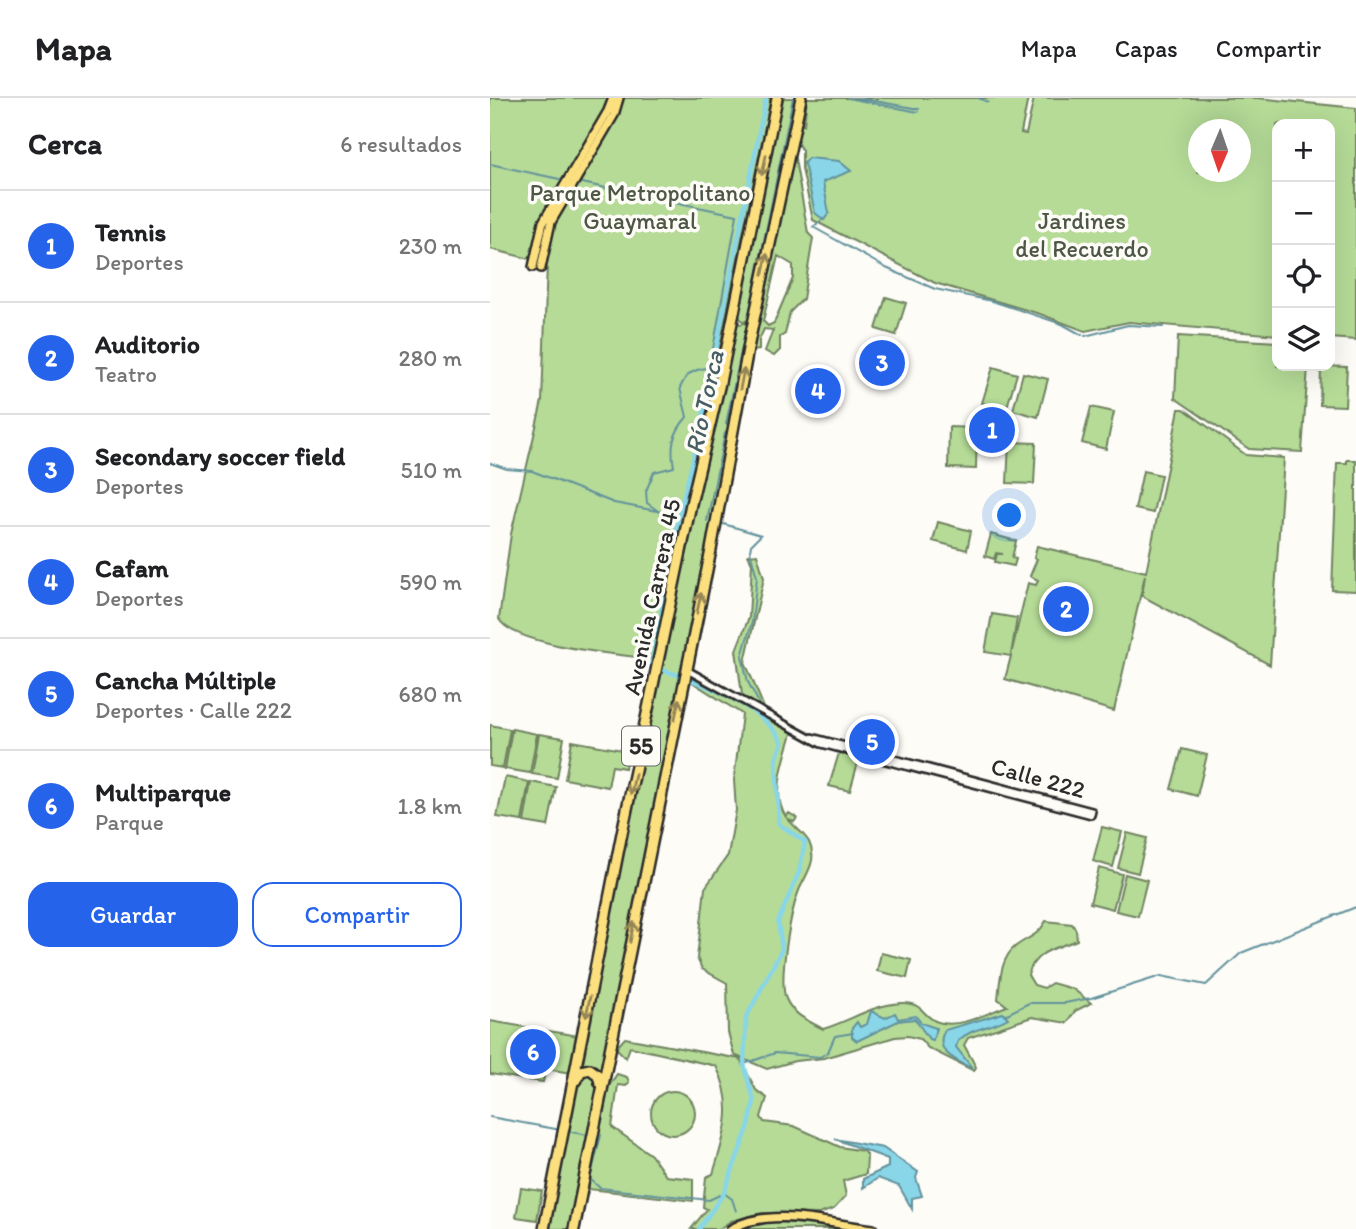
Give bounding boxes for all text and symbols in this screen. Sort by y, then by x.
text: Mapa [35,29,112,68]
text: Mapa [1021,34,1077,63]
text: Capas [1115,34,1178,63]
text: Compartir [1216,34,1321,63]
north arrow [1188,119,1251,182]
map controls [1272,119,1335,371]
button: + [1272,119,1335,182]
text: Cerca [28,125,102,162]
text: 6 resultados [340,130,462,158]
one-way arrow [757,153,771,176]
park label: Parque Metropolitano Guaymaral [529,178,751,235]
button: − [1272,182,1335,245]
park label: Jardines del Recuerdo [1015,206,1149,263]
text: Tennis [95,216,166,248]
text: 1 [46,232,56,260]
text: 230 m [399,232,462,260]
button: locate [1272,245,1335,308]
text: Deportes [95,248,184,276]
one-way arrow [759,253,773,276]
button: layers [1272,308,1335,371]
text: Auditorio [95,328,200,360]
pin: 3 [859,337,905,389]
text: 2 [45,344,57,372]
text: 280 m [399,344,462,372]
water label: Río Torca [677,347,731,457]
text: Teatro [95,360,157,388]
pin: 4 [795,365,841,417]
one-way arrow [735,368,749,391]
pin: 1 [969,404,1015,456]
text: Secondary soccer field [95,440,345,472]
text: 3 [45,456,57,484]
text: 510 m [401,456,462,484]
text: Deportes [95,472,184,500]
street label: Avenida Carrera 45 [617,496,686,698]
your location [992,498,1026,532]
text: Cafam [95,552,169,584]
text: 4 [44,568,58,596]
text: 590 m [399,568,462,596]
pin: 2 [1043,583,1089,635]
text: Deportes [95,584,184,612]
one-way arrow [693,592,707,615]
text: Cancha Múltiple [95,664,276,696]
text: 5 [45,680,57,708]
text: 680 m [399,680,462,708]
text: Deportes · Calle 222 [95,696,292,724]
one-way arrow [670,698,684,721]
pin: 5 [849,716,895,768]
road number: 55 [622,726,660,766]
street label: Calle 222 [988,751,1089,804]
one-way arrow [625,772,639,795]
text: Multiparque [95,776,231,808]
text: 6 [45,792,57,820]
text: 1.8 km [397,792,462,820]
text: Parque [95,808,164,836]
button: Guardar [28,882,238,947]
button: Compartir [252,882,462,947]
one-way arrow [625,921,639,944]
one-way arrow [581,995,594,1018]
pin: 6 [510,1026,556,1078]

